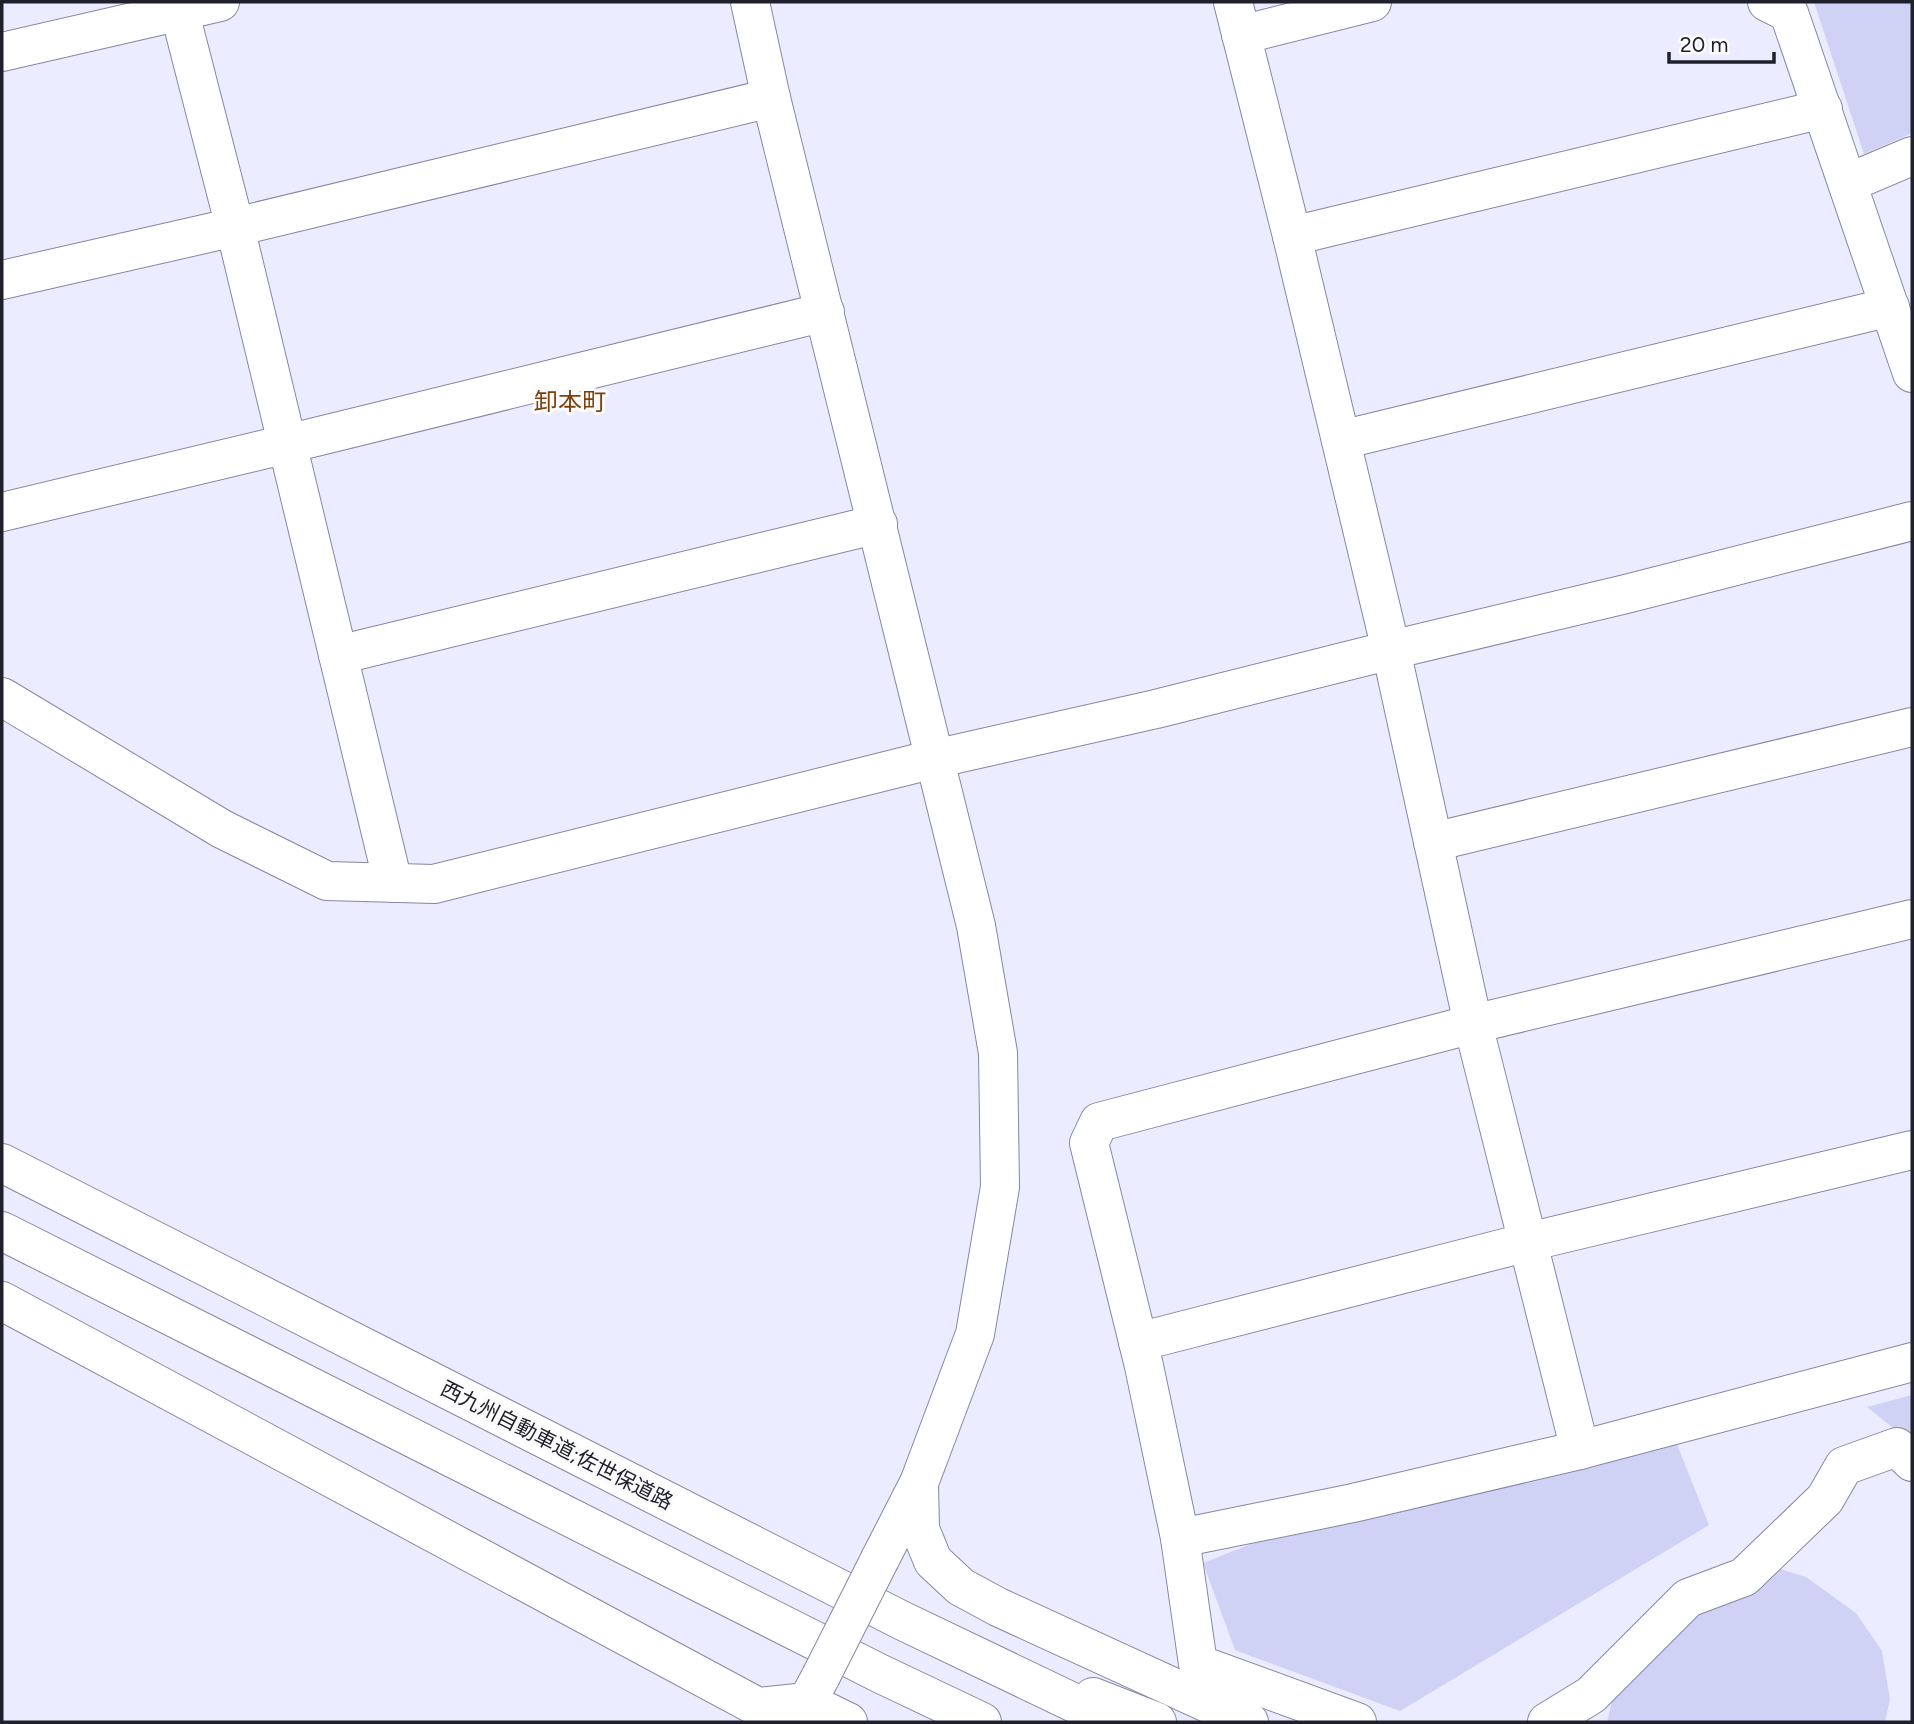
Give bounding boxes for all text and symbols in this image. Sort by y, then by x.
scale bar [1669,21,1774,65]
text: 20 m [1680,32,1728,57]
district label: 卸本町 [534,387,606,416]
street label: 西九州自動車道;佐世保道路 [437,1375,677,1515]

